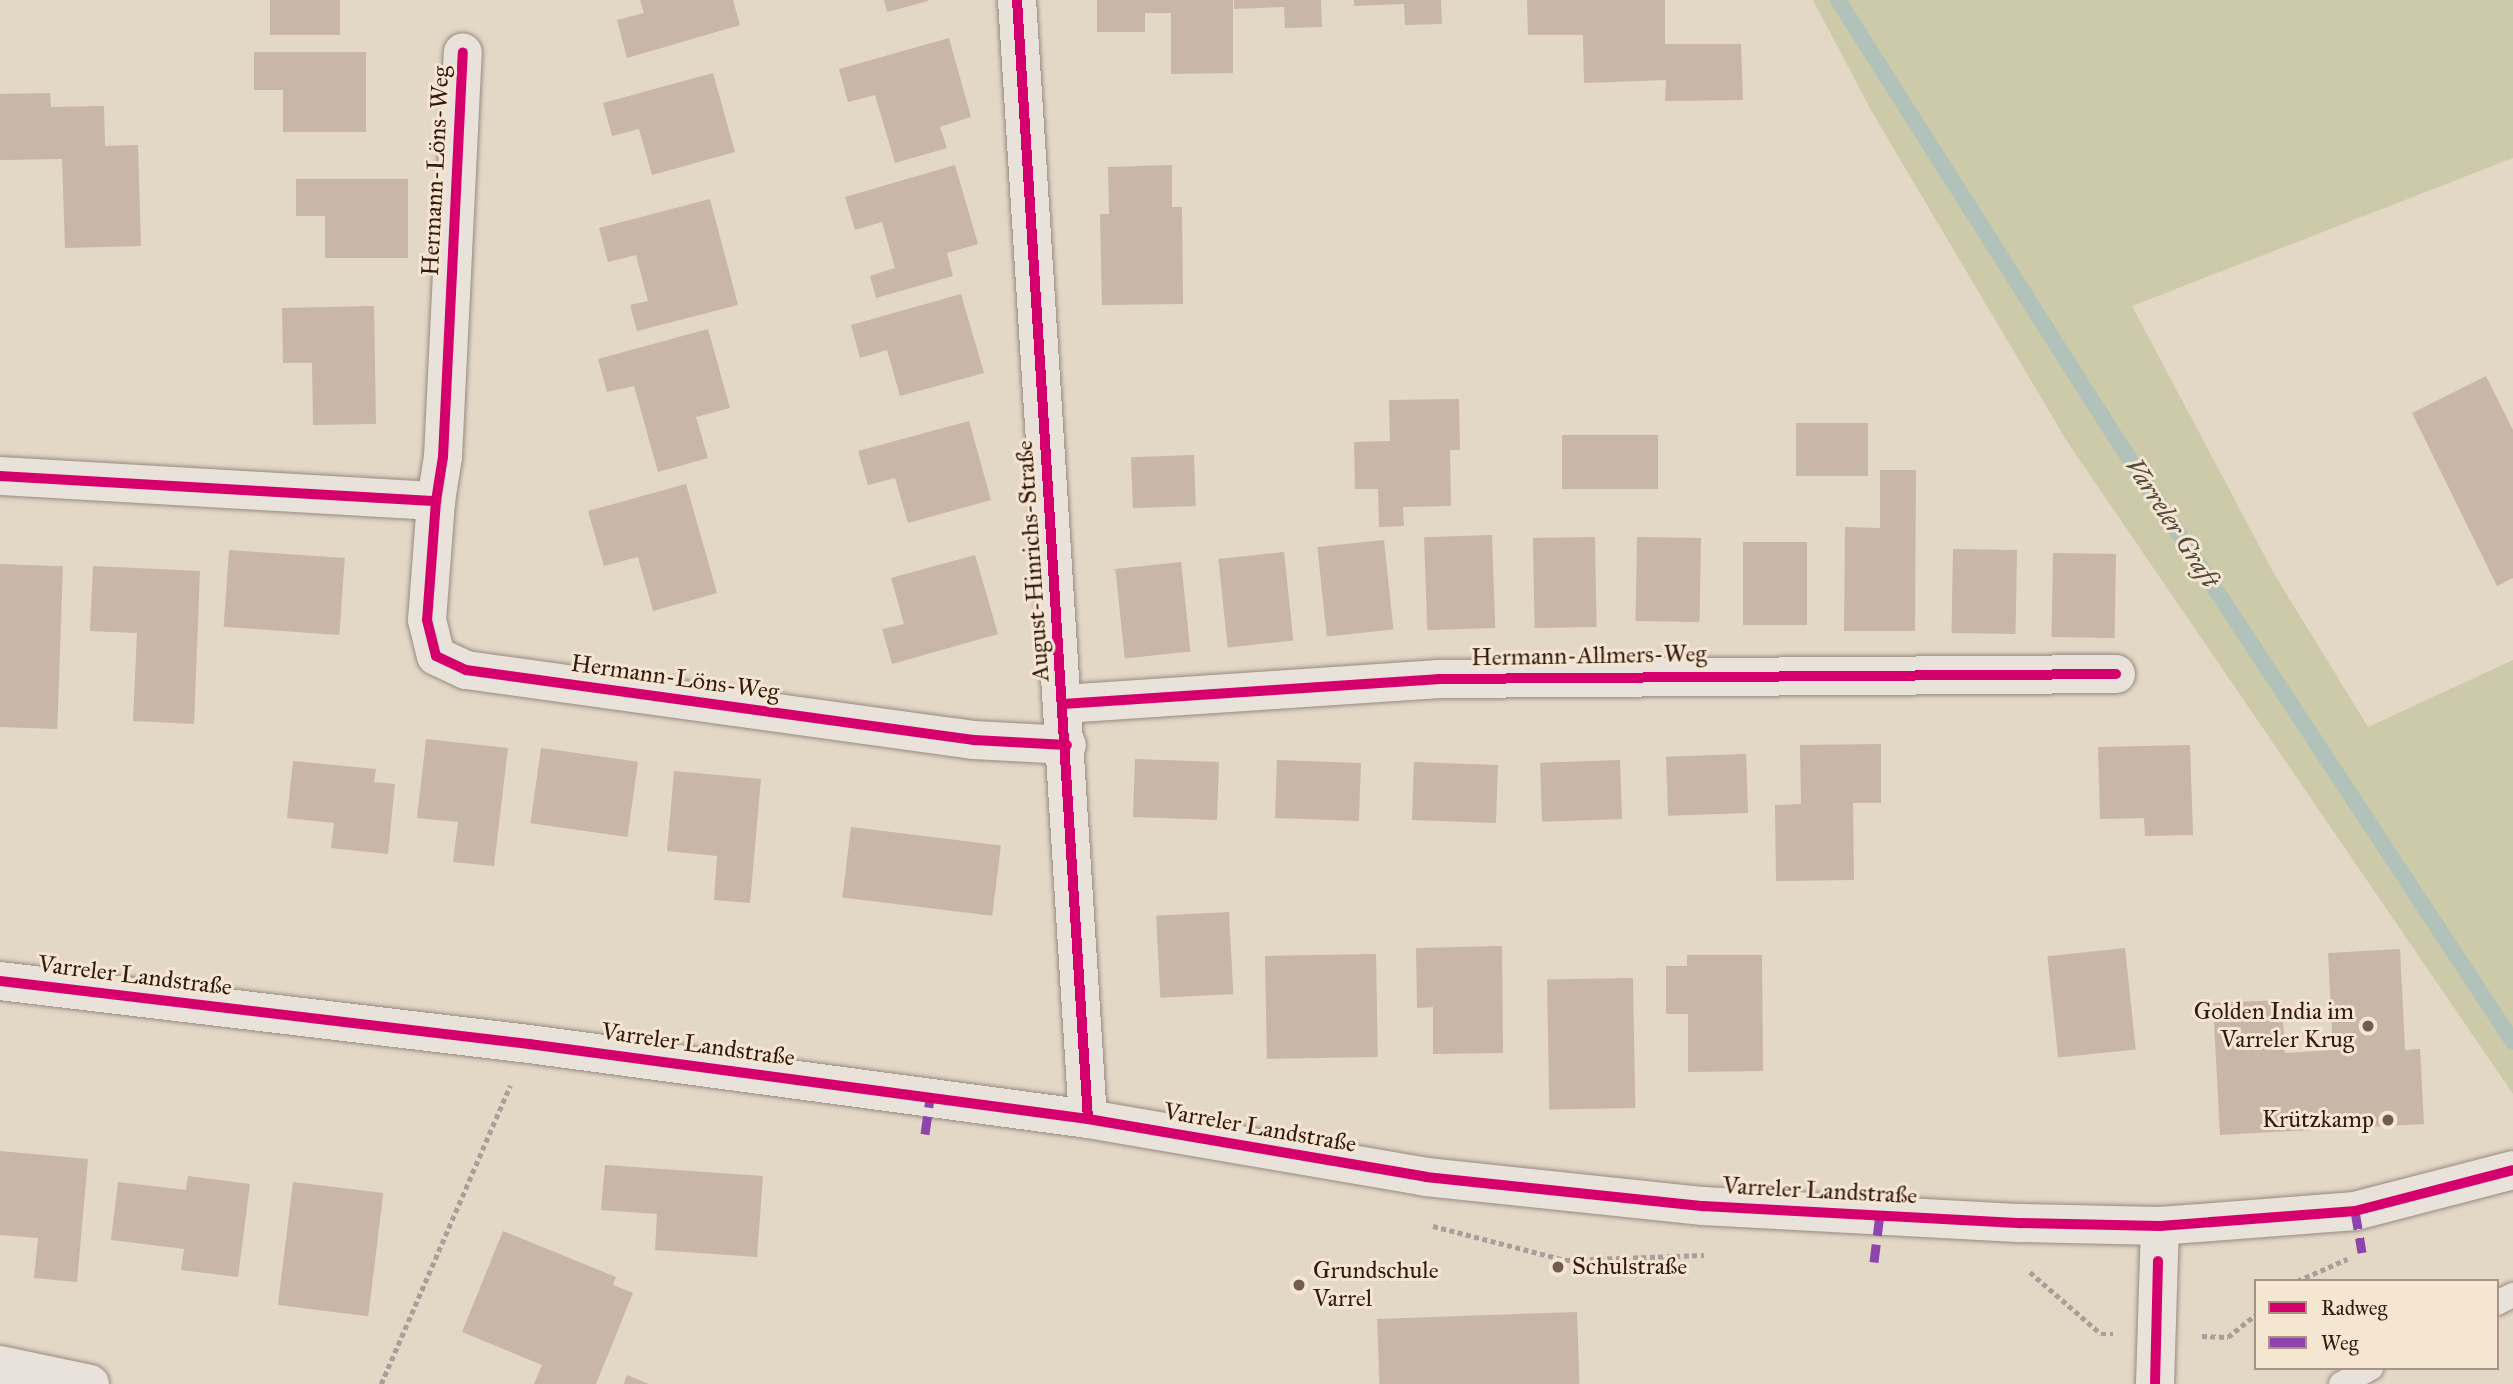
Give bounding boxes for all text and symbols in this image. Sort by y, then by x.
street label: Hermann-Löns-Weg [416,65,456,277]
street label: August-Hinrichs-Straße [1010,439,1056,683]
water label: Varreler Graft [2118,452,2226,594]
street label: Hermann-Allmers-Weg [1471,640,1707,672]
street label: Hermann-Löns-Weg [569,649,781,707]
street label: Varreler Landstraße [36,950,234,1002]
place label: Golden India im Varreler Krug [2194,998,2354,1054]
street label: Varreler Landstraße [599,1017,797,1073]
marker: Golden India im Varreler Krug [2360,1018,2376,1034]
street label: Varreler Landstraße [1161,1097,1359,1159]
place label: Krützkamp [2262,1106,2374,1134]
marker: Krützkamp [2380,1112,2396,1128]
street label: Varreler Landstraße [1722,1172,1918,1210]
place label: Schulstraße [1572,1253,1687,1281]
place label: Grundschule Varrel [1313,1257,1439,1313]
marker: Schulstraße [1550,1259,1566,1275]
marker: Grundschule Varrel [1291,1277,1307,1293]
legend [2254,1279,2499,1370]
text: Radweg [2321,1295,2387,1321]
text: Weg [2321,1330,2359,1356]

